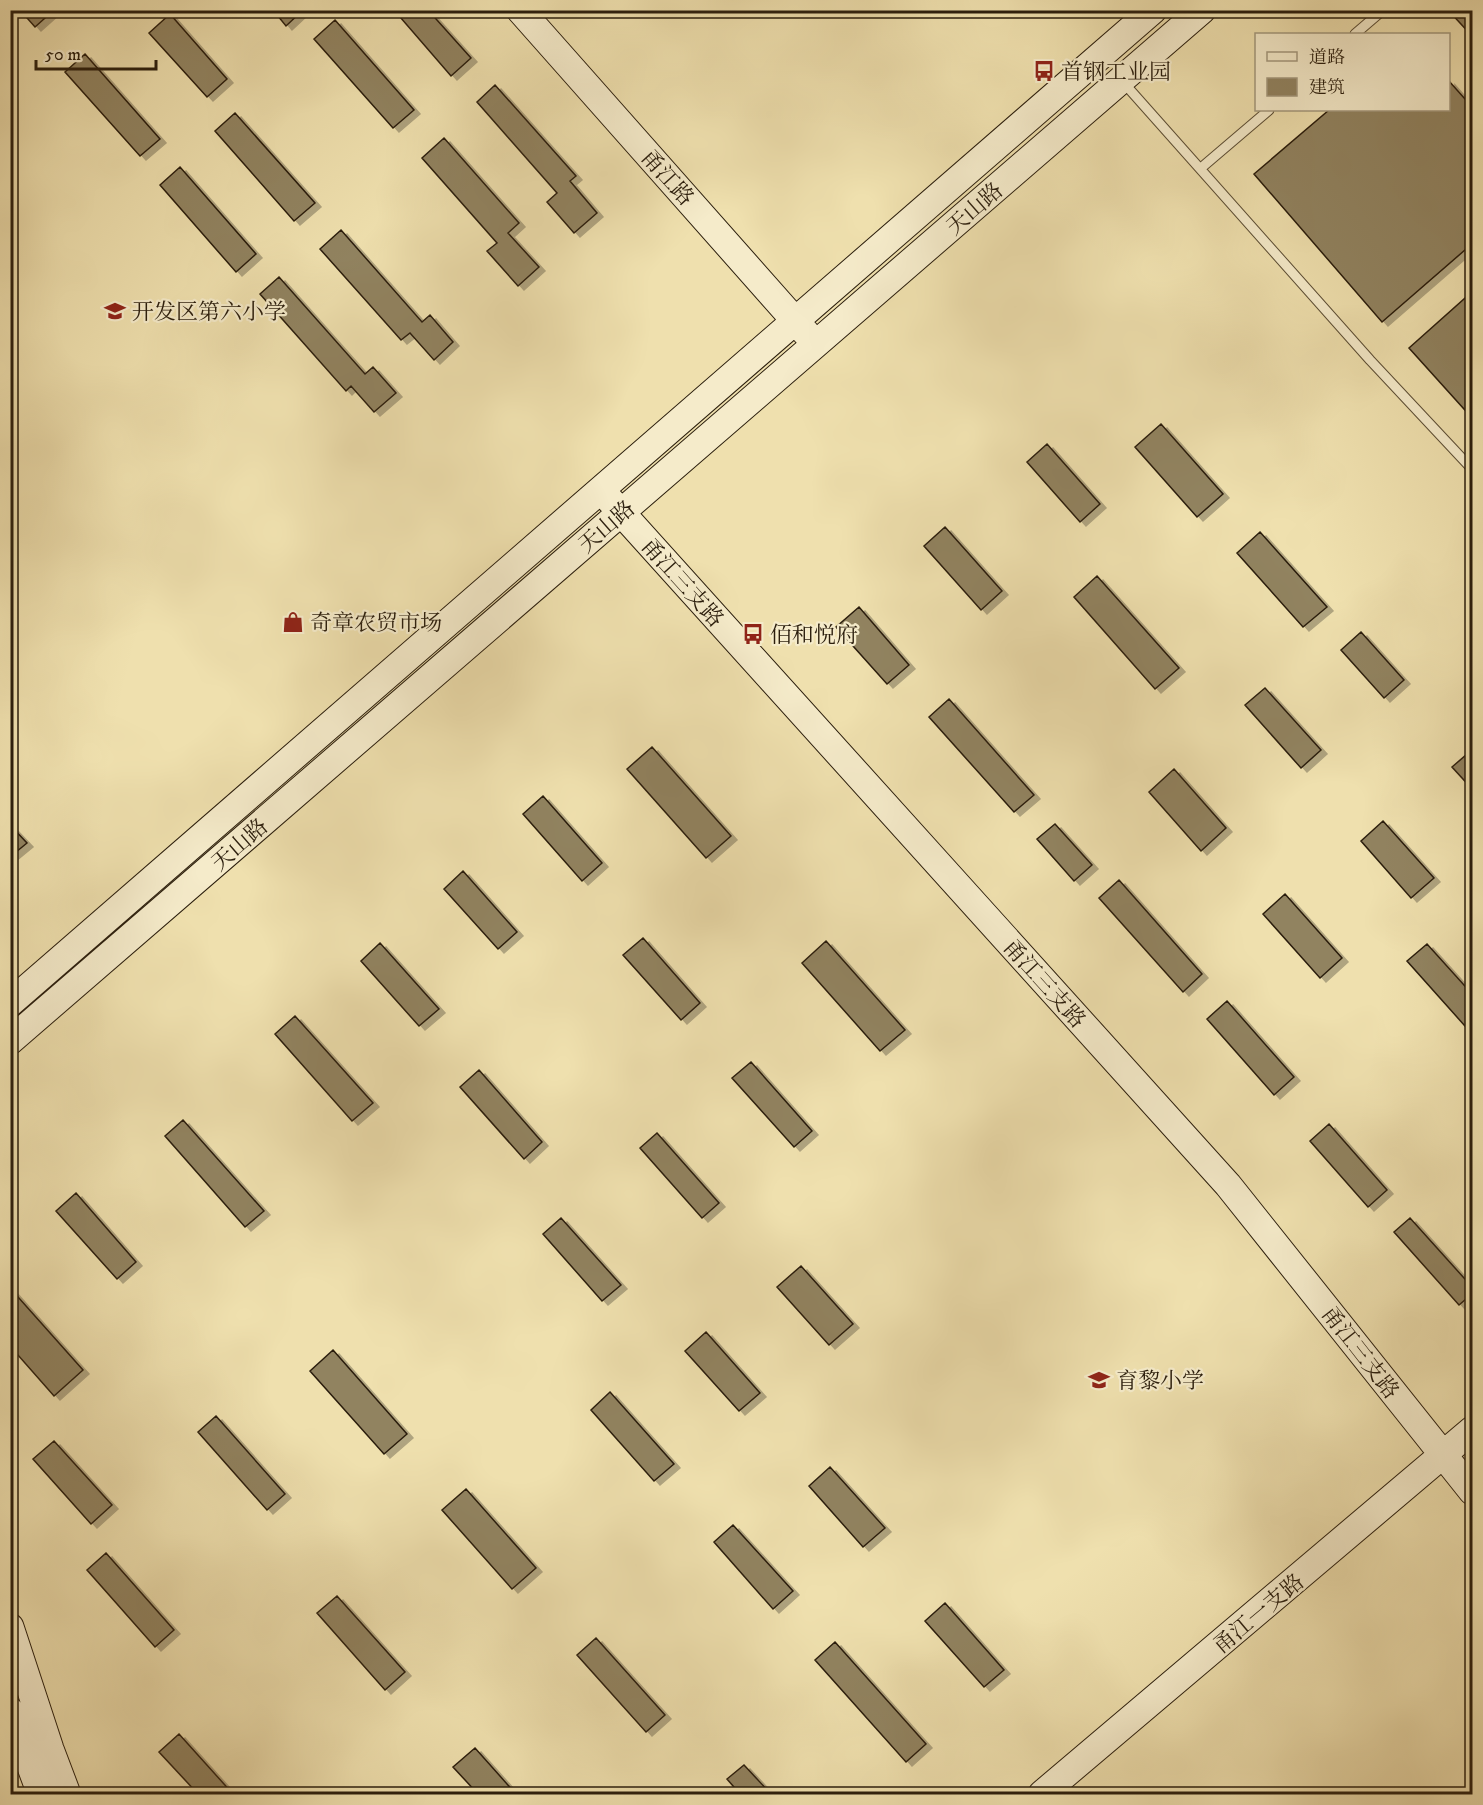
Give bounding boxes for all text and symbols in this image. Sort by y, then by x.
scale bar [36,33,156,71]
legend [1255,33,1450,111]
text: 50 m [45,44,81,66]
text: 道路 [1309,47,1345,69]
bus stop icon: 首钢工业园 [1032,59,1056,83]
place label: 首钢工业园 [1061,59,1171,86]
text: 建筑 [1309,77,1345,99]
street label: 甬江路 [635,144,699,212]
street label: 天山路 [941,177,1009,241]
school or university icon: 开发区第六小学 [103,299,127,323]
place label: 开发区第六小学 [132,299,286,326]
street label: 天山路 [573,495,641,559]
street label: 甬江三支路 [635,533,729,633]
shop icon: 奇章农贸市场 [281,610,305,634]
place label: 奇章农贸市场 [310,610,442,637]
bus stop icon: 佰和悦府 [741,622,765,646]
place label: 佰和悦府 [770,622,858,649]
street label: 天山路 [206,813,274,877]
street label: 甬江三支路 [997,934,1091,1034]
street label: 甬江三支路 [1315,1301,1404,1405]
school or university icon: 育黎小学 [1087,1368,1111,1392]
place label: 育黎小学 [1116,1368,1204,1395]
street label: 甬江一支路 [1208,1568,1310,1660]

